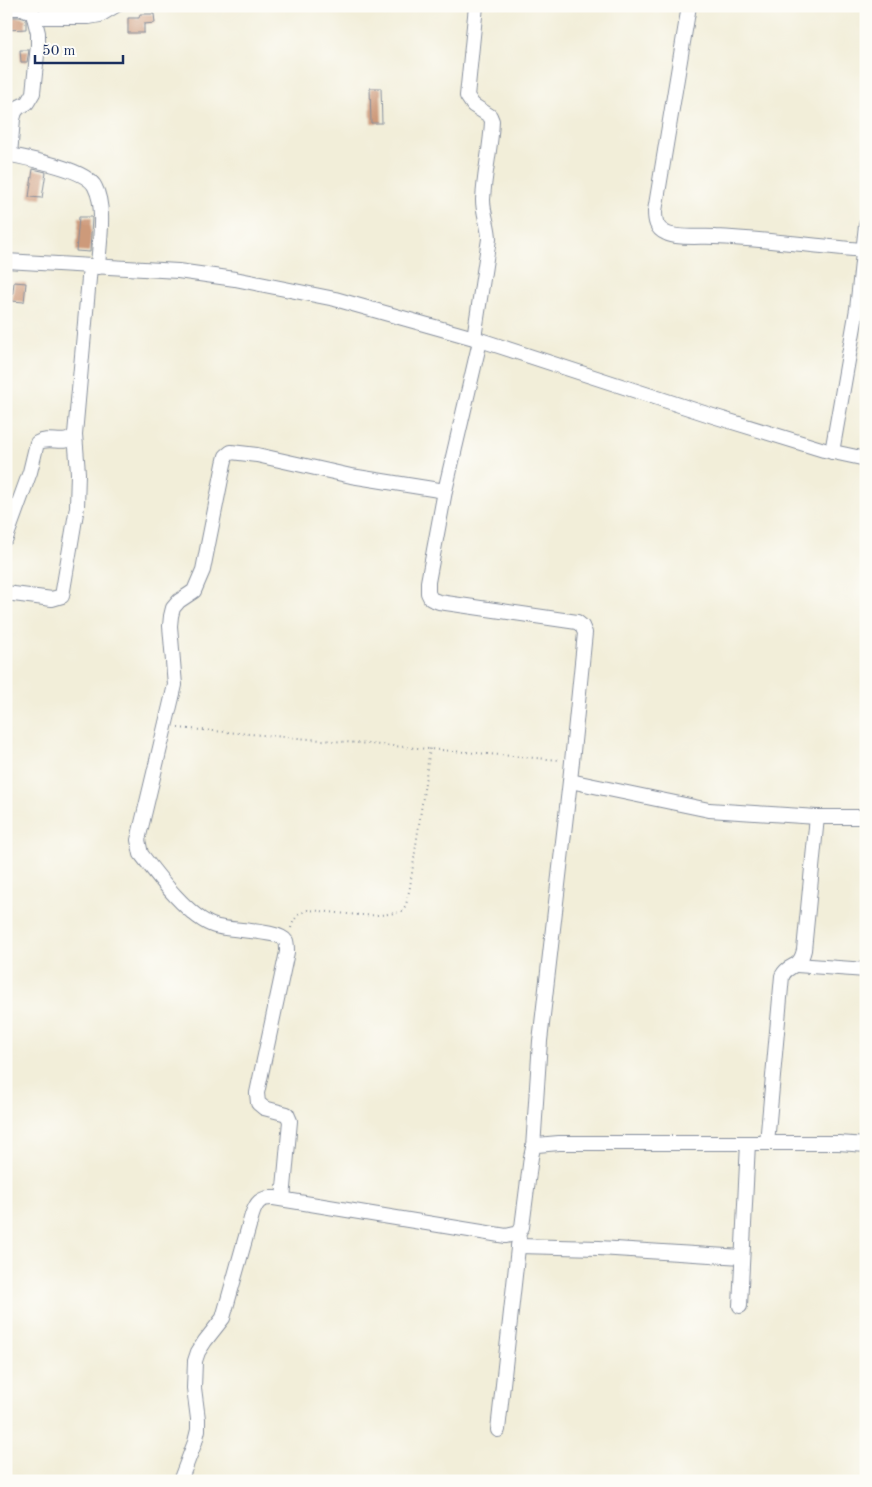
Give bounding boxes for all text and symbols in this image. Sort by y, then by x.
scale bar [35,32,122,64]
text: 50 m [42,44,76,59]

